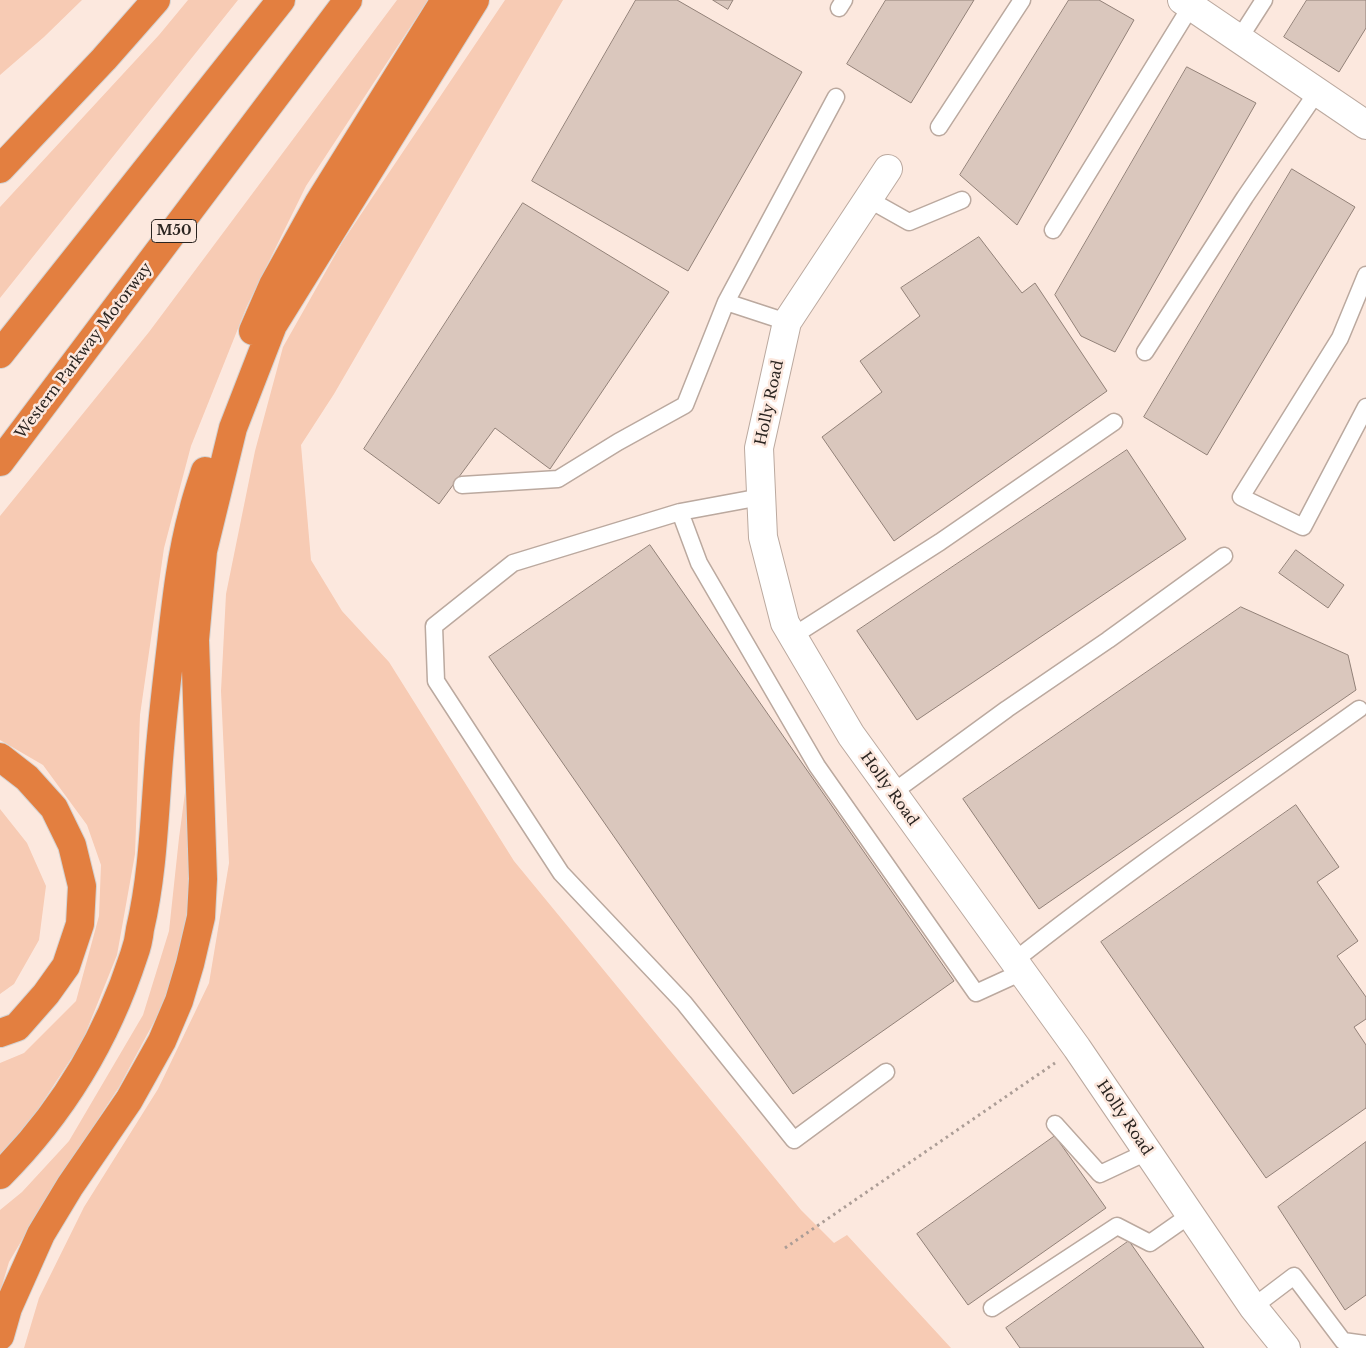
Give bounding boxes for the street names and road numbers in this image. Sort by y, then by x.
road number: M50 [152,220,196,242]
street label: Western Parkway Motorway [12,259,156,443]
street label: Holly Road [752,359,788,447]
street label: Holly Road [856,749,922,829]
street label: Holly Road [1092,1077,1156,1159]

